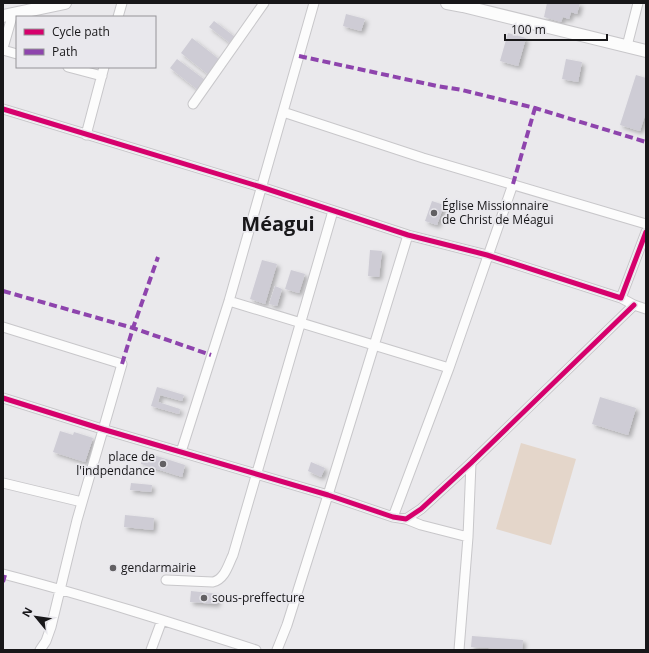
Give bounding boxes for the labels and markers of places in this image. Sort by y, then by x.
place label: Église Missionnaire de Christ de Méagui [442,197,553,228]
marker: Église Missionnaire de Christ de Méagui [429,208,439,218]
place label: place de l'indpendance [76,448,155,479]
marker: place de l'indpendance [158,459,168,469]
place label: gendarmairie [121,559,196,576]
marker: gendarmairie [108,563,118,573]
place label: sous-preffecture [212,589,305,606]
marker: sous-preffecture [199,593,209,603]

